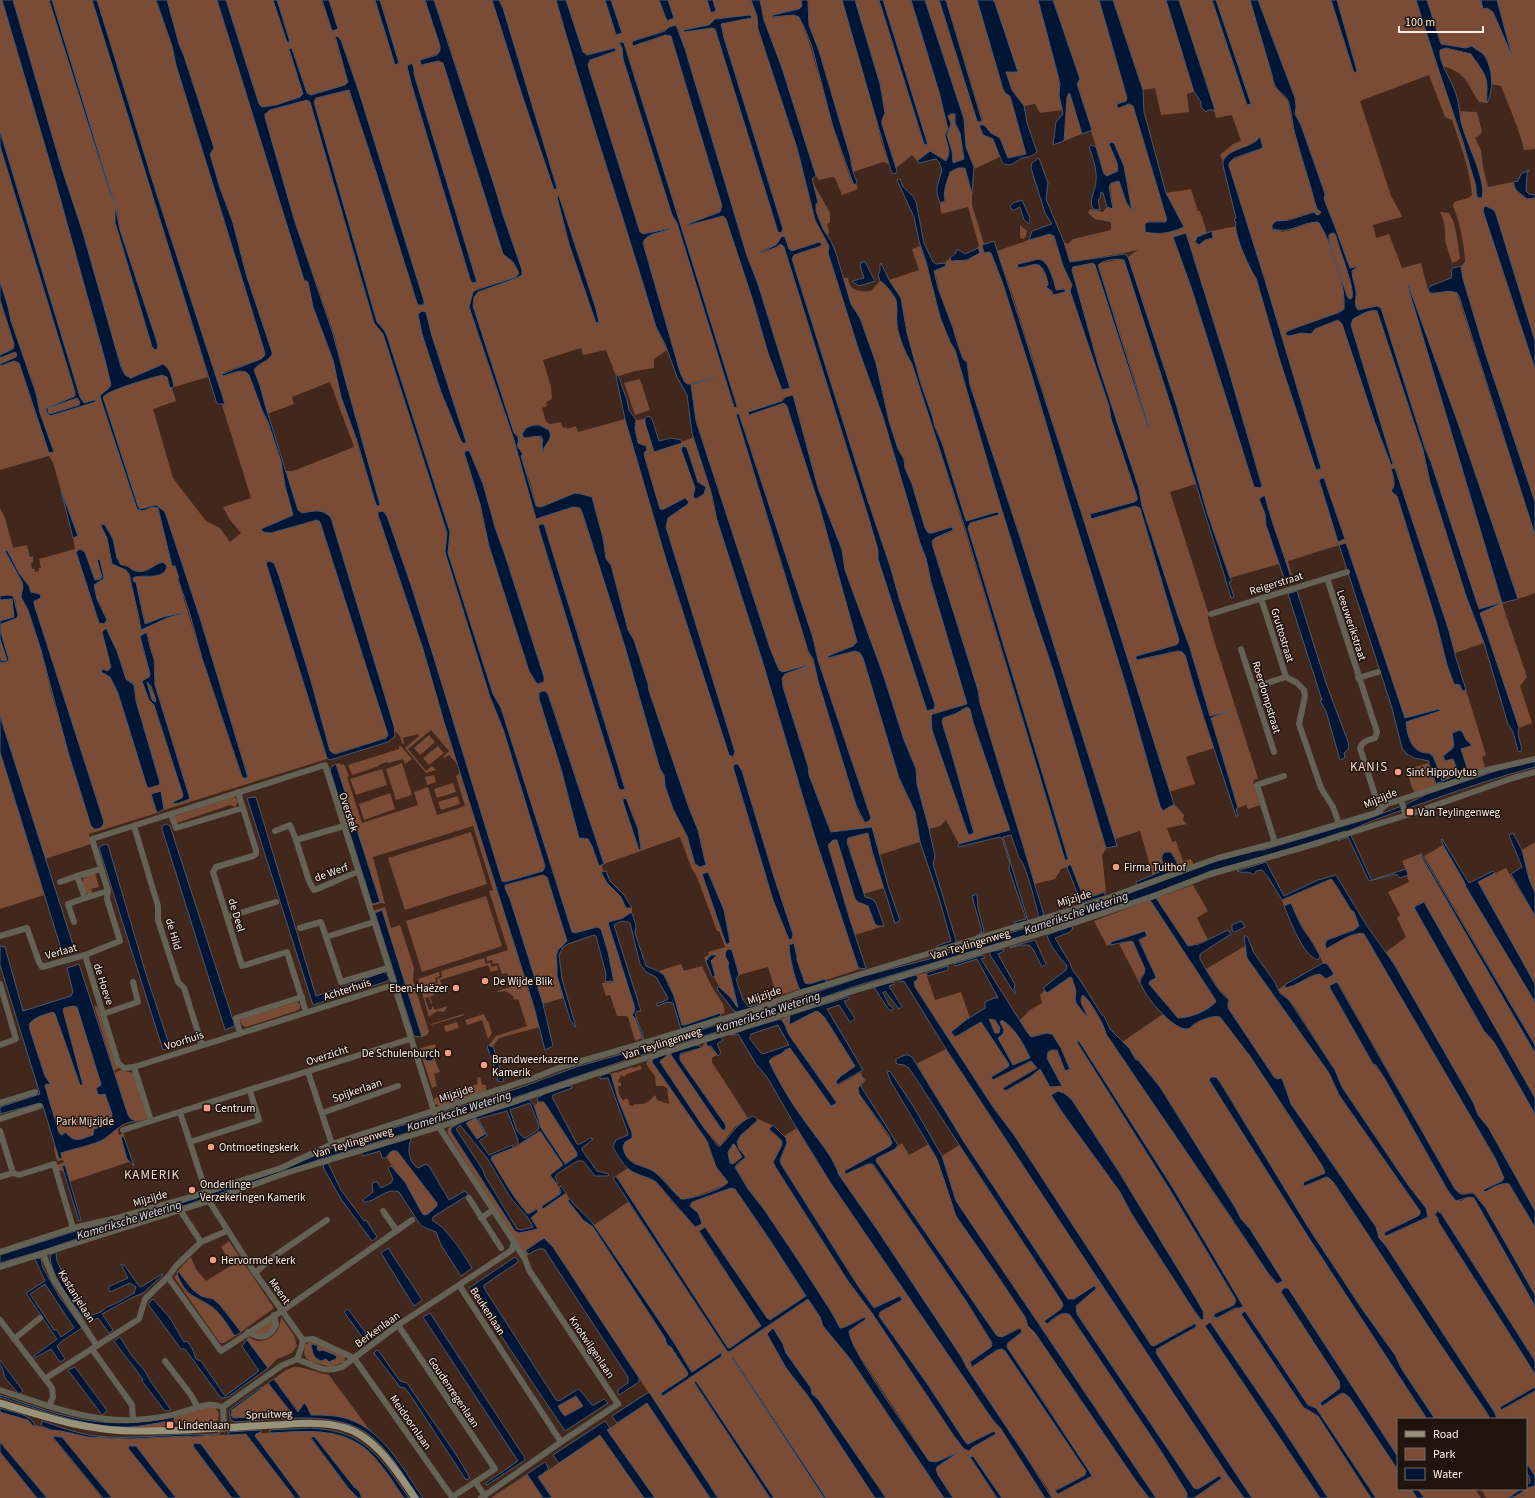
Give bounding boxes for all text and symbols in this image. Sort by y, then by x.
scale bar [1399,8,1483,34]
text: 100 m [1405,14,1435,31]
street label: Reigerstraat [1248,568,1305,599]
street label: Leeuwerikstraat [1333,588,1370,663]
street label: Gruttostraat [1267,606,1298,664]
street label: Roerdompstraat [1248,659,1285,735]
district label: KANIS [1350,758,1388,776]
place label: Sint Hippolytus [1406,765,1477,780]
marker: Sint Hippolytus [1393,767,1403,777]
street label: Mijzijde [1361,784,1400,812]
street label: Overstek [335,791,362,834]
place label: Van Teylingenweg [1418,805,1501,820]
marker: Van Teylingenweg [1405,807,1415,817]
street label: de Werf [312,859,351,885]
place label: Firma Tuithof [1124,860,1187,875]
marker: Firma Tuithof [1111,862,1121,872]
street label: Mijzijde [1055,886,1094,911]
water label: Kameriksche Wetering [1022,888,1131,939]
street label: de Deel [224,897,249,934]
street label: de Hild [162,916,185,952]
street label: Van Teylingenweg [929,925,1012,964]
street label: Verlaat [44,940,79,963]
street label: de Hoeve [90,961,117,1007]
place label: De Wijde Blik [493,974,553,989]
street label: Achterhuis [321,975,373,1004]
marker: De Wijde Blik [480,976,490,986]
place label: Eben-Haëzer [389,981,448,996]
street label: Mijzijde [745,982,784,1008]
marker: Eben-Haëzer [451,983,461,993]
water label: Kameriksche Wetering [714,988,823,1037]
street label: Van Teylingenweg [621,1024,704,1063]
street label: Voorhuis [163,1027,206,1054]
street label: Overzicht [304,1041,351,1069]
place label: De Schulenburch [362,1046,440,1061]
marker: De Schulenburch [443,1048,453,1058]
place label: Brandweerkazerne Kamerik [492,1052,579,1080]
marker: Brandweerkazerne Kamerik [479,1060,489,1070]
street label: Spijkerlaan [330,1075,384,1106]
street label: Mijzijde [437,1081,476,1106]
water label: Kameriksche Wetering [405,1087,514,1136]
place label: Centrum [215,1101,255,1116]
marker: Centrum [202,1103,212,1113]
park label: Park Mijzijde [56,1114,114,1129]
street label: Van Teylingenweg [312,1123,395,1162]
place label: Ontmoetingskerk [219,1140,300,1155]
marker: Ontmoetingskerk [206,1142,216,1152]
district label: KAMERIK [124,1166,180,1184]
place label: Onderlinge Verzekeringen Kamerik [200,1177,306,1205]
marker: Onderlinge Verzekeringen Kamerik [187,1185,197,1195]
street label: Mijzijde [131,1186,170,1211]
water label: Kameriksche Wetering [74,1196,184,1245]
place label: Hervormde kerk [221,1253,296,1268]
marker: Hervormde kerk [208,1255,218,1265]
street label: Kastanjelaan [54,1267,99,1325]
street label: Meent [265,1275,294,1308]
street label: Beukenlaan [466,1284,509,1338]
street label: Berkenlaan [352,1308,403,1351]
street label: Knotwilgenlaan [565,1313,618,1381]
street label: Goudenregenlaan [424,1354,483,1431]
street label: Meidoornlaan [386,1392,435,1453]
street label: Spruitweg [245,1406,293,1423]
place label: Lindenlaan [178,1418,230,1433]
legend [1397,1418,1527,1490]
marker: Lindenlaan [165,1420,175,1430]
text: Road [1433,1426,1459,1443]
text: Park [1433,1446,1455,1463]
text: Water [1433,1466,1463,1483]

